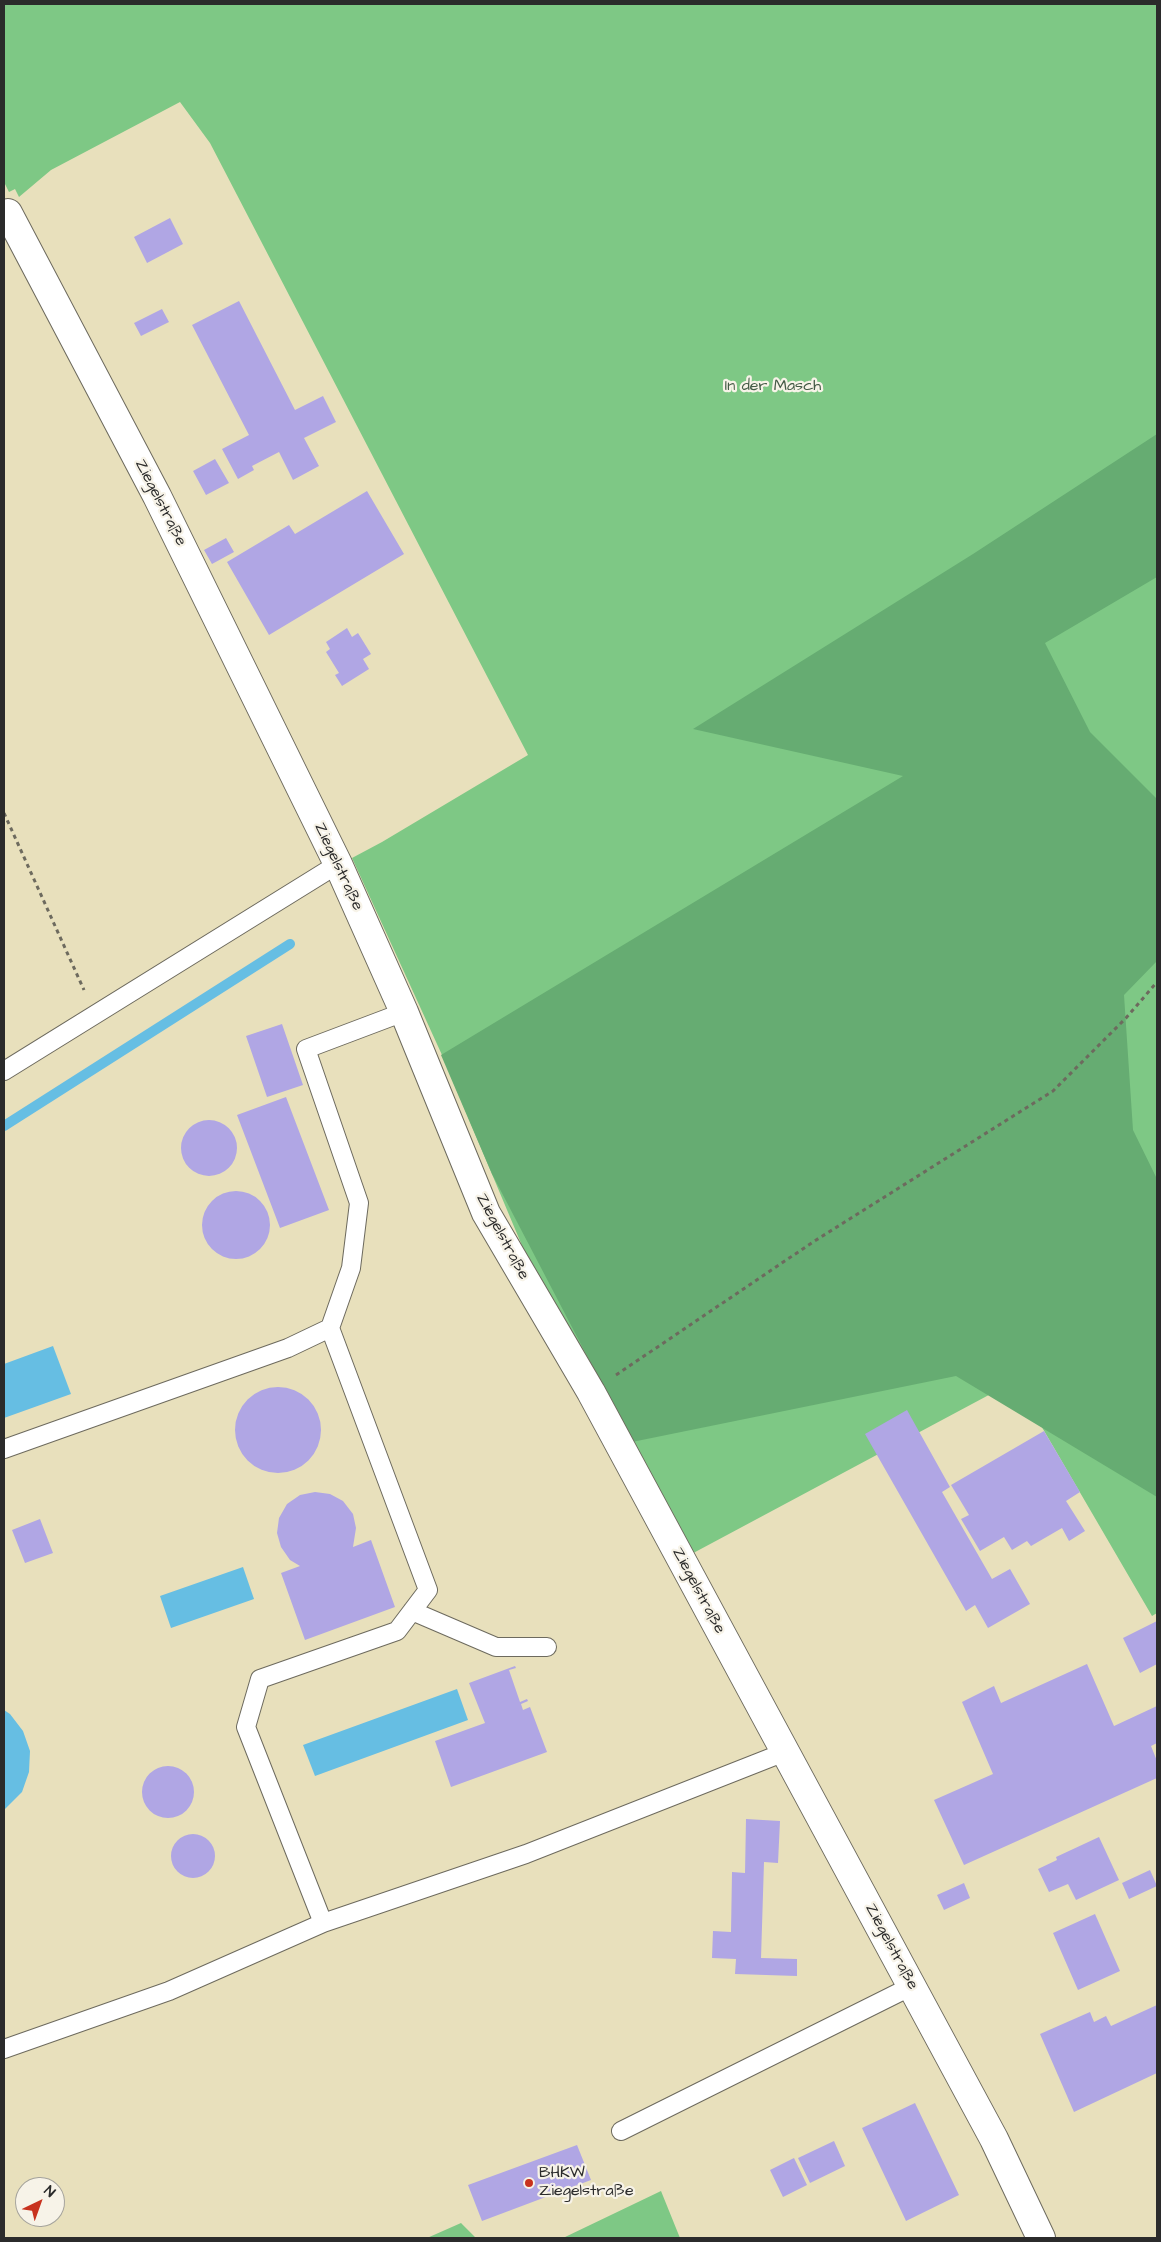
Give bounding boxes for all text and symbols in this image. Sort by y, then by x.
park label: In der Masch [725,377,821,397]
street label: Ziegelstraße [130,457,190,549]
street label: Ziegelstraße [309,820,367,914]
street label: Ziegelstraße [471,1191,533,1283]
street label: Ziegelstraße [667,1545,729,1637]
street label: Ziegelstraße [860,1901,922,1993]
place label: BHKW Ziegelstraße [539,2164,634,2202]
north arrow [15,2177,65,2227]
marker: BHKW Ziegelstraße [523,2177,535,2189]
text: N [39,2181,59,2202]

